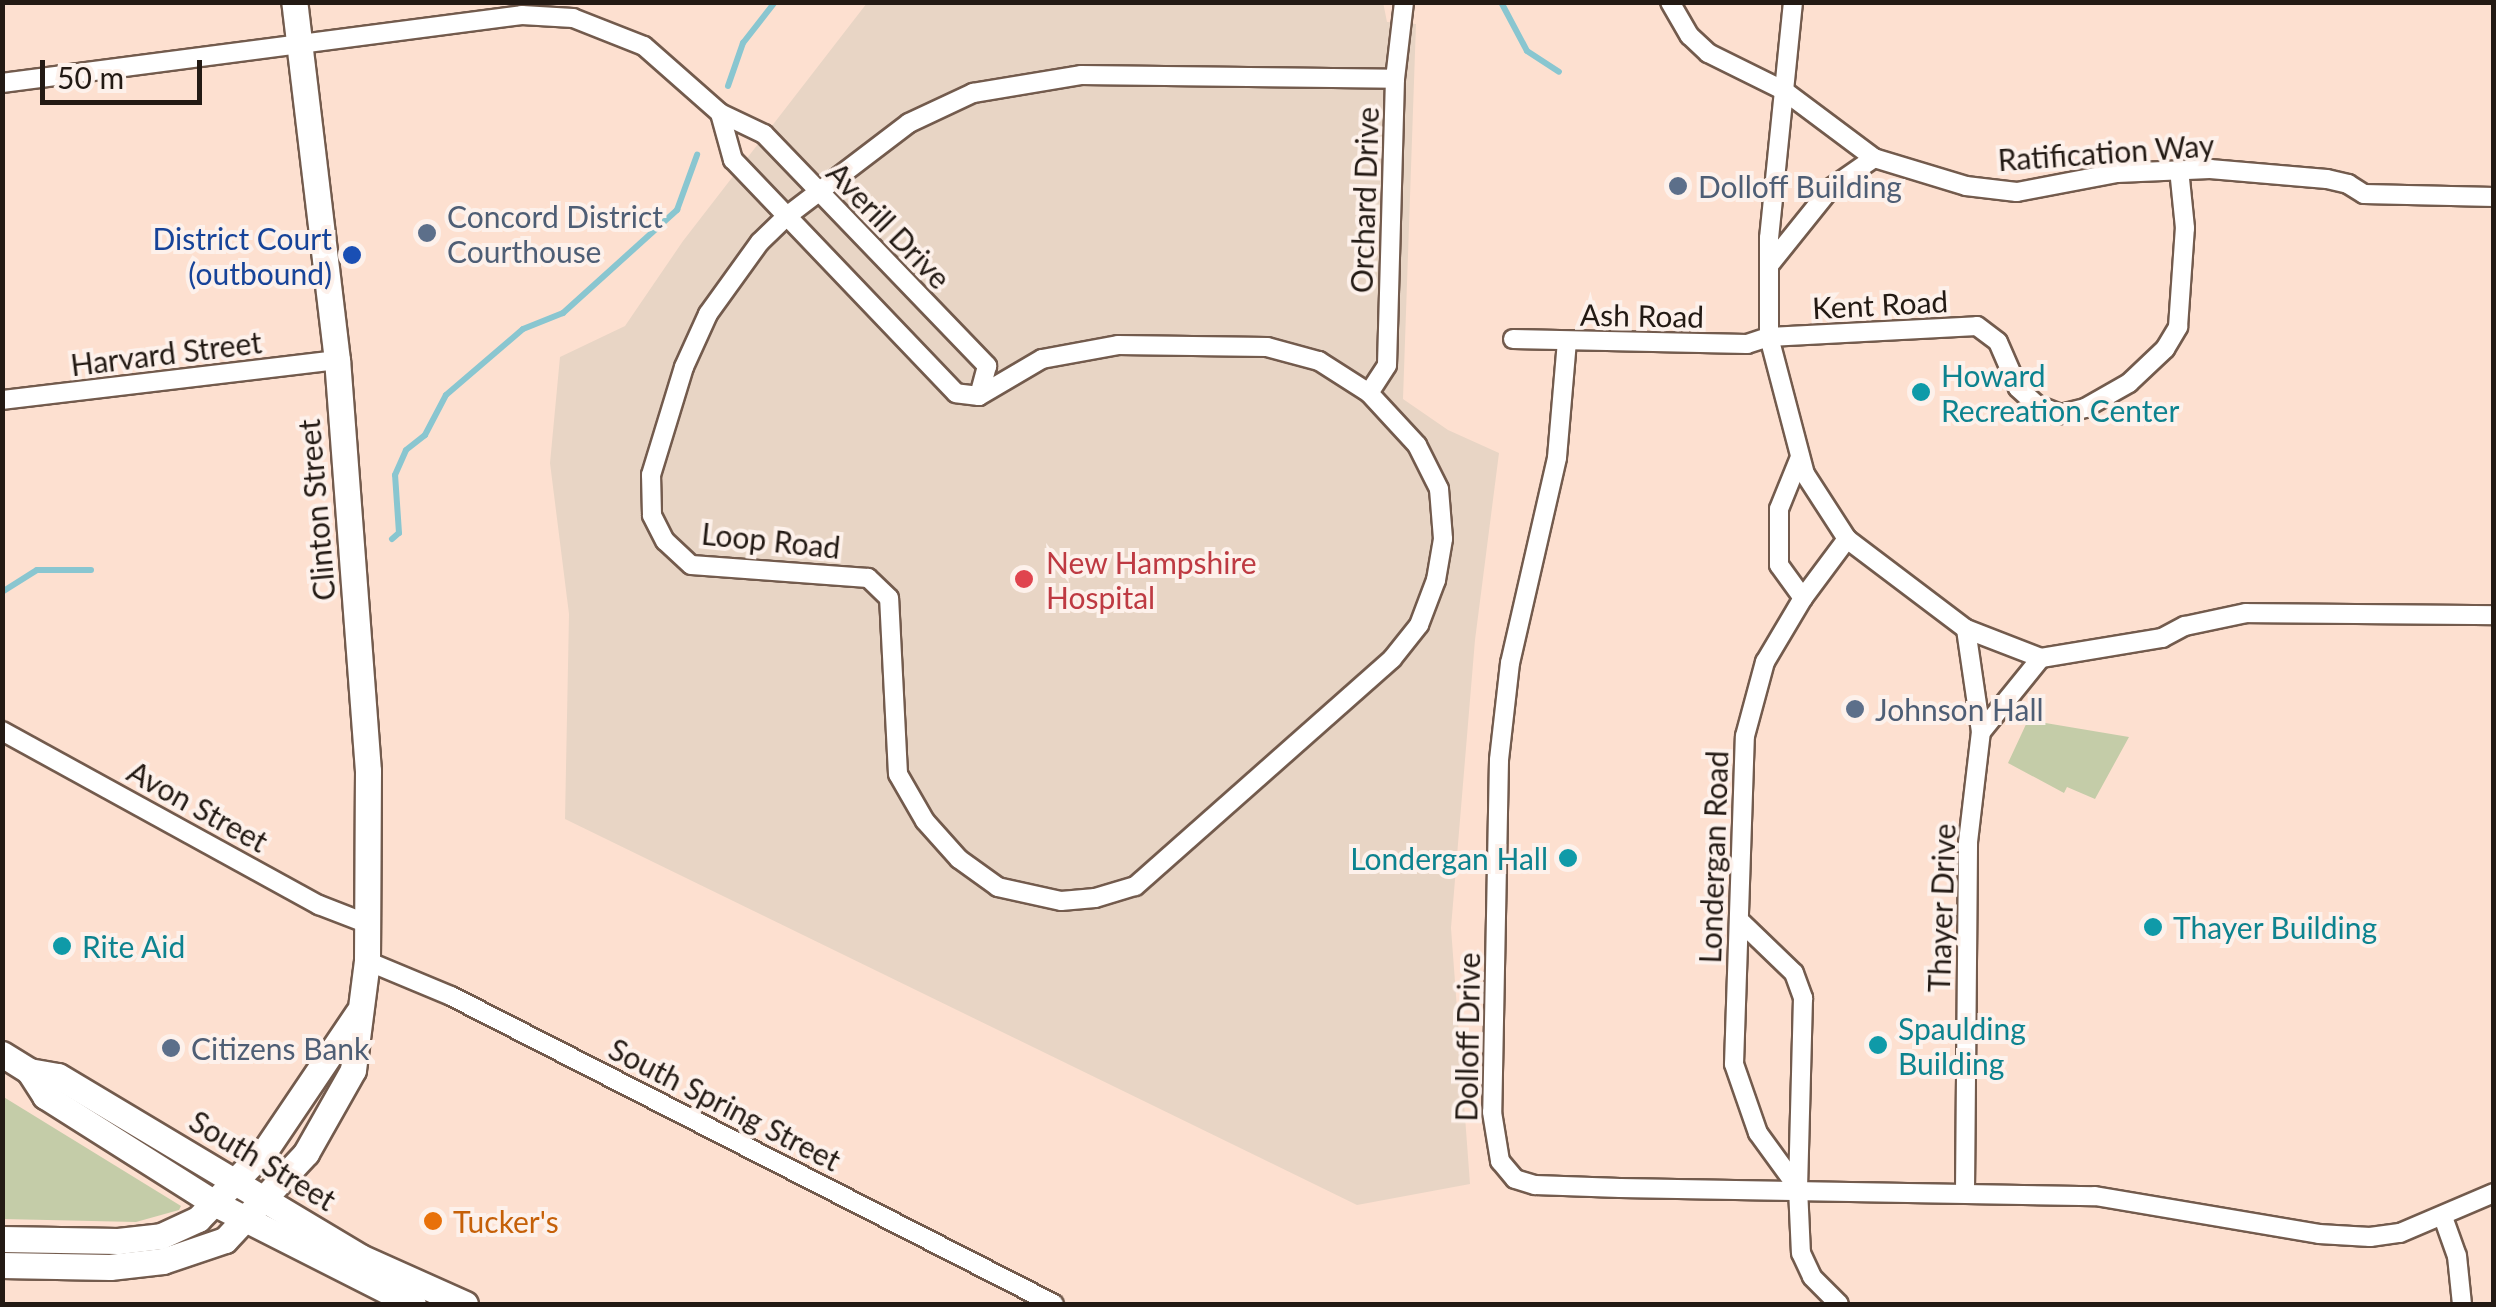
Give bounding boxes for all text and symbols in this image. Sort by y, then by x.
scale bar [45,40,208,102]
text: 50 m [57,59,124,95]
street label: Orchard Drive [1343,106,1385,294]
street label: Ratification Way [1996,126,2216,178]
street label: Averill Drive [820,154,958,296]
place label: Dolloff Building [1698,168,1903,204]
marker: Dolloff Building [1667,175,1689,197]
place label: Concord District Courthouse [447,198,663,268]
place label: District Court (outbound) [153,220,332,290]
marker: Concord District Courthouse [416,222,438,244]
marker: District Court (outbound) [341,244,363,266]
street label: Kent Road [1811,282,1949,326]
street label: Ash Road [1580,296,1704,334]
street label: Harvard Street [68,323,264,383]
place label: Howard Recreation Center [1941,357,2179,428]
marker: Howard Recreation Center [1910,381,1932,403]
street label: Clinton Street [290,418,342,602]
street label: Loop Road [700,515,842,565]
place label: New Hampshire Hospital [1046,544,1257,614]
marker: New Hampshire Hospital [1011,566,1037,592]
place label: Johnson Hall [1875,691,2044,727]
marker: Johnson Hall [1844,698,1866,720]
street label: Londergan Road [1691,750,1735,964]
street label: Avon Street [122,753,274,859]
street label: Thayer Drive [1920,823,1962,993]
place label: Londergan Hall [1350,840,1548,876]
marker: Londergan Hall [1557,847,1579,869]
place label: Thayer Building [2173,909,2378,945]
marker: Thayer Building [2142,916,2164,938]
place label: Rite Aid [82,928,186,964]
marker: Rite Aid [51,935,73,957]
street label: Dolloff Drive [1448,952,1486,1122]
place label: Spaulding Building [1898,1010,2026,1080]
place label: Citizens Bank [191,1030,369,1066]
street label: South Spring Street [603,1030,847,1178]
marker: Spaulding Building [1867,1034,1889,1056]
marker: Citizens Bank [160,1037,182,1059]
street label: South Street [183,1102,343,1218]
place label: Tucker's [453,1203,559,1239]
marker: Tucker's [422,1210,444,1232]

